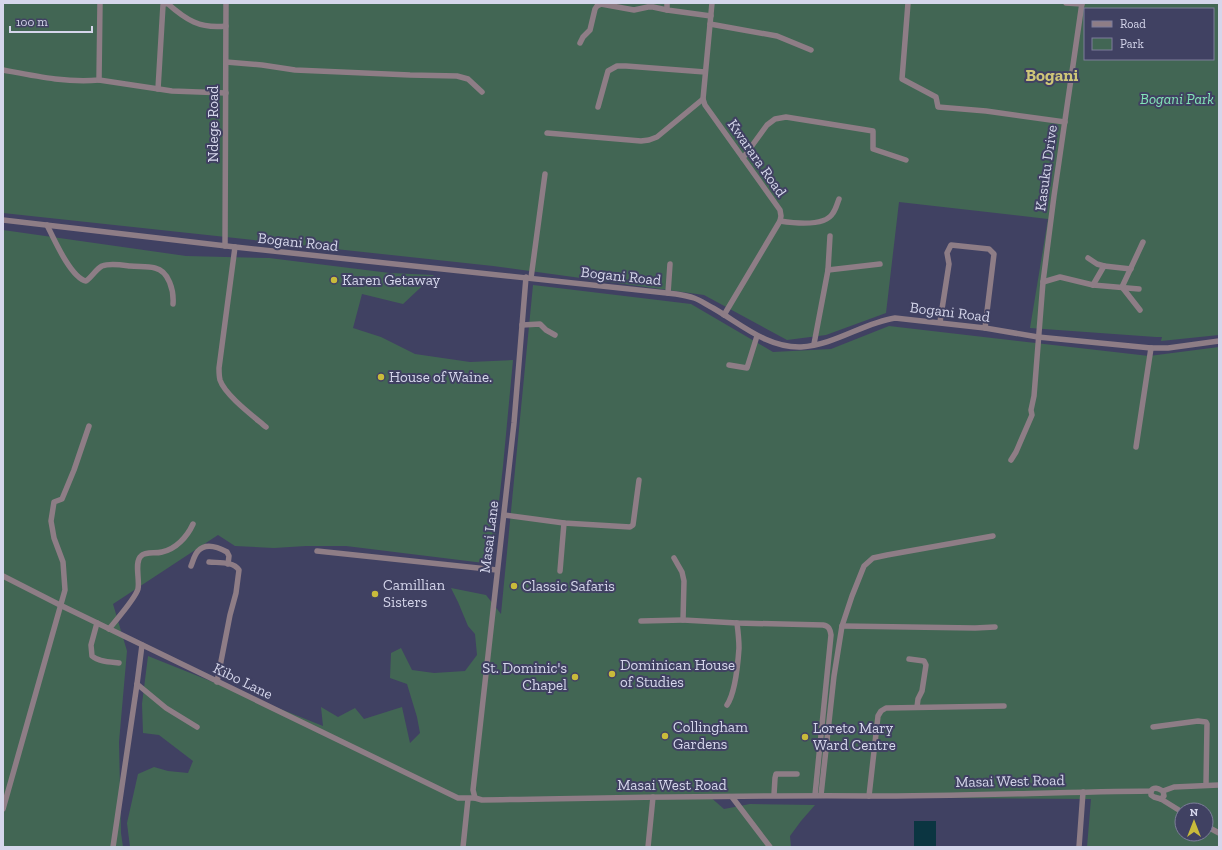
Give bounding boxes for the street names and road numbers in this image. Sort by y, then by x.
street label: Ndege Road [204,85,222,163]
street label: Kwarara Road [724,116,791,201]
street label: Kasuku Drive [1031,124,1061,212]
street label: Bogani Road [257,229,340,255]
street label: Bogani Road [580,263,663,289]
street label: Bogani Road [909,298,992,326]
street label: Masai Lane [476,500,502,574]
street label: Kibo Lane [210,659,276,703]
street label: Masai West Road [955,771,1066,791]
street label: Masai West Road [617,776,727,794]

